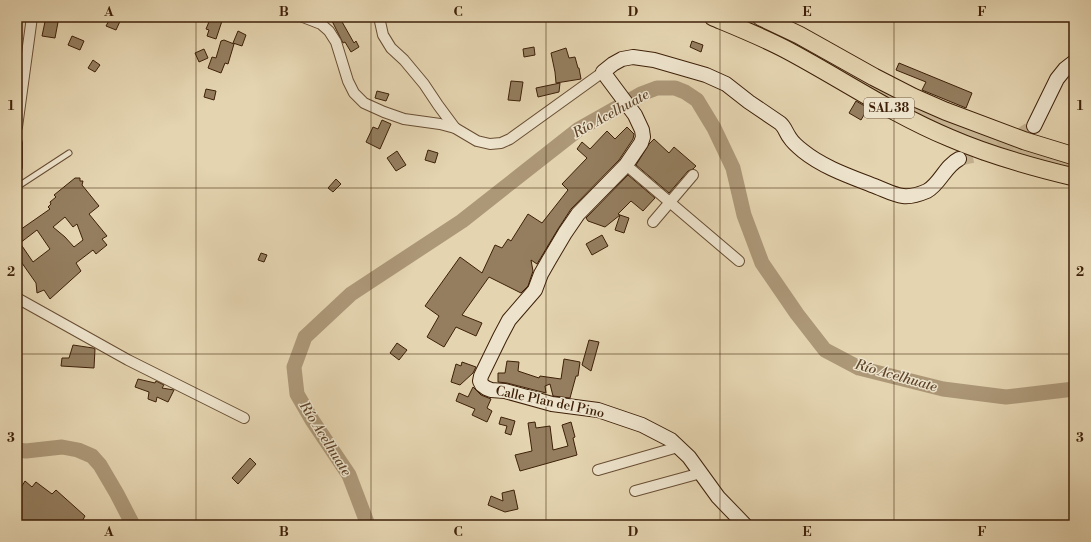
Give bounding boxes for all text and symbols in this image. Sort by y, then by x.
text: A [103,4,114,20]
text: B [279,4,289,20]
text: C [453,4,463,20]
text: D [628,4,638,20]
text: E [802,4,812,20]
text: F [977,4,987,20]
water label: Río Acelhuate [569,85,653,143]
text: 1 [8,98,15,114]
road number: SAL 38 [864,98,914,118]
text: 1 [1077,98,1084,114]
text: 2 [7,264,15,280]
text: 2 [1076,264,1084,280]
water label: Río Acelhuate [852,355,940,396]
street label: Calle Plan del Pino [494,383,606,421]
water label: Río Acelhuate [294,398,355,480]
text: 3 [7,430,15,446]
text: 3 [1076,430,1084,446]
text: A [103,524,114,540]
text: B [279,524,289,540]
text: C [453,524,463,540]
text: D [628,524,638,540]
text: E [802,524,812,540]
text: F [977,524,987,540]

